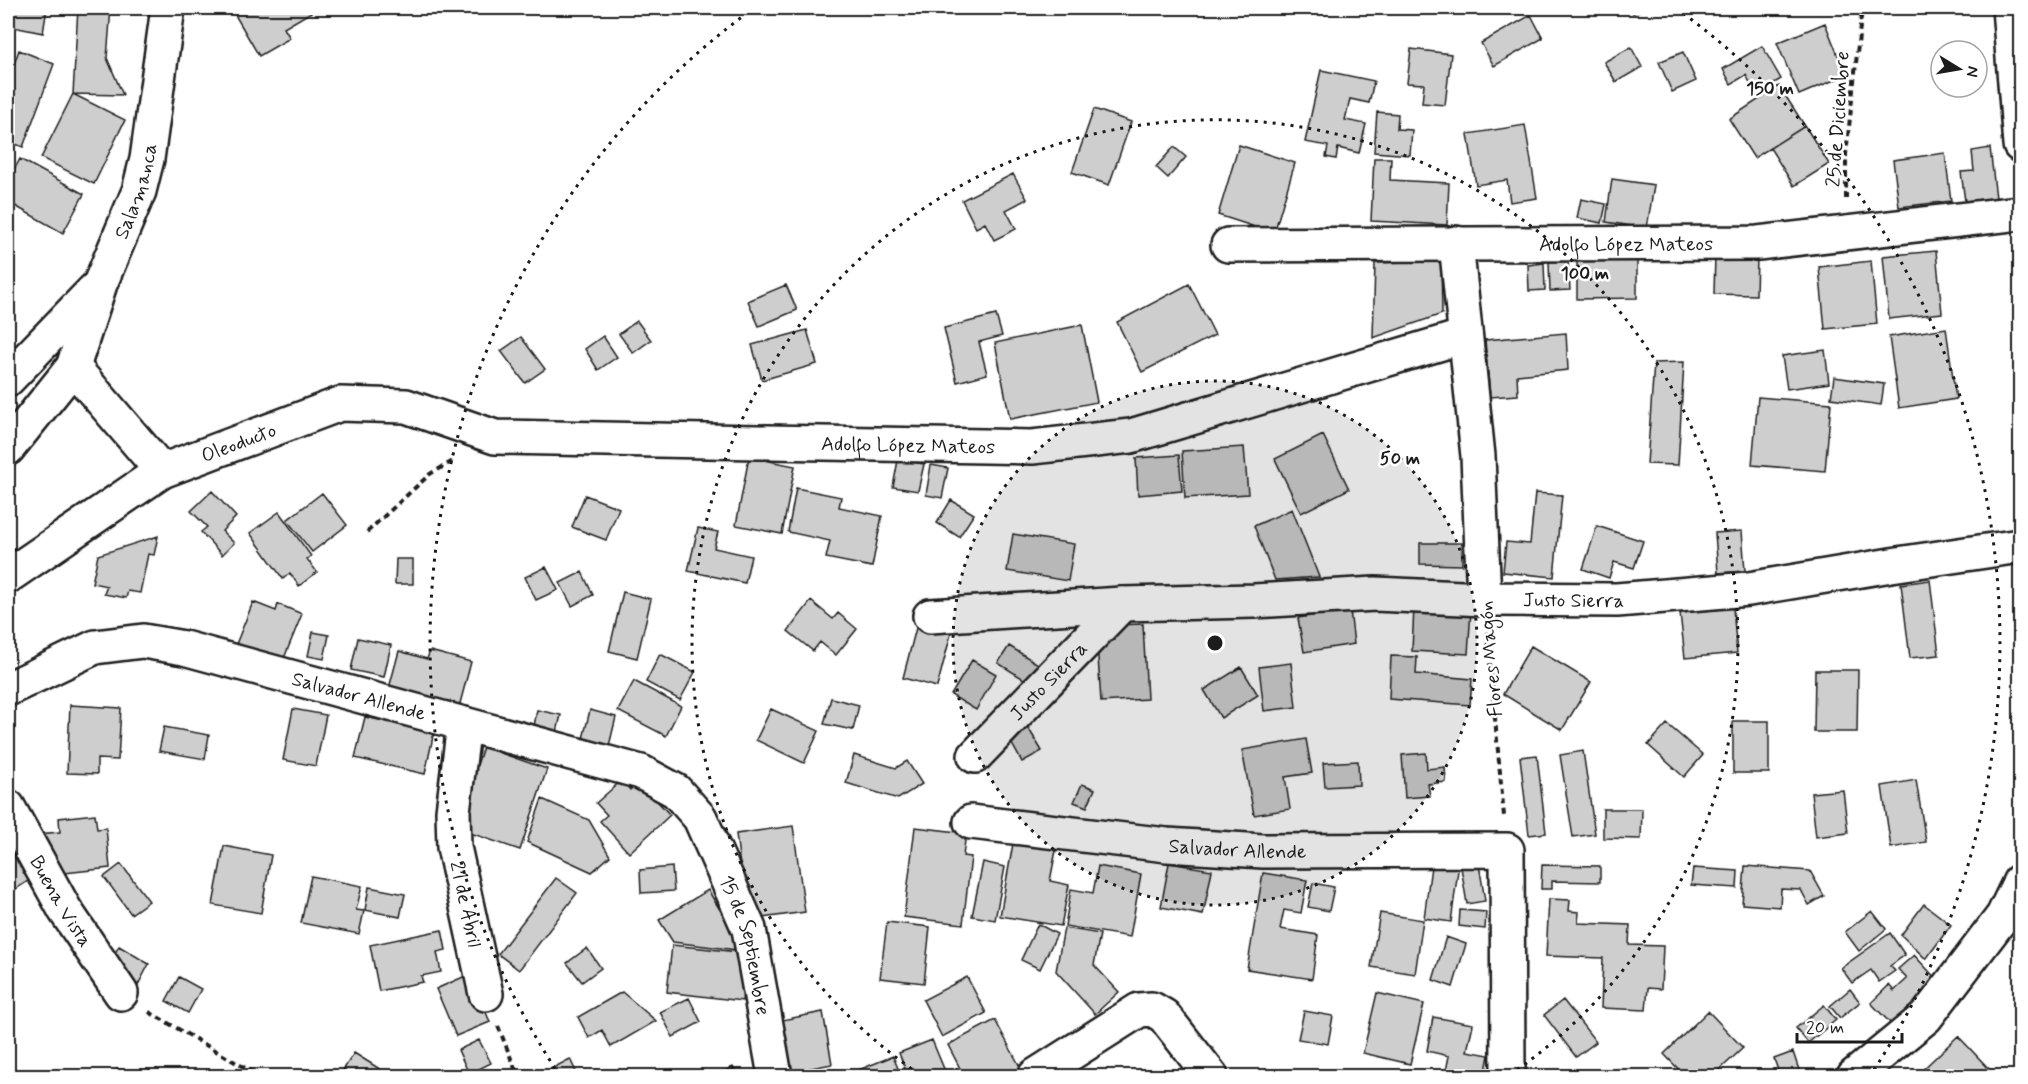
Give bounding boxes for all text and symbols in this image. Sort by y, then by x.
north arrow [1929,39,1989,99]
street label: 25 de Diciembre [1820,50,1857,188]
text: N [1961,64,1984,79]
text: 150 m [1746,77,1794,101]
street label: Salamanca [108,142,164,243]
street label: Adolfo López Mateos [1539,231,1713,261]
text: 100 m [1561,262,1609,286]
street label: Oleoducto [197,417,280,470]
street label: Adolfo López Mateos [821,431,995,461]
text: 50 m [1380,447,1420,471]
street label: Justo Sierra [1523,587,1625,615]
street label: Flores Magón [1473,600,1511,718]
centre of rings [1205,633,1225,653]
street label: Justo Sierra [1004,636,1094,727]
street label: Salvador Allende [289,666,429,728]
street label: Salvador Allende [1168,833,1306,866]
street label: Buena Vista [22,851,98,953]
street label: 21 de Abril [442,859,487,950]
street label: 15 de Septiembre [712,871,776,1018]
scale bar [1797,1006,1902,1044]
text: 20 m [1806,1016,1844,1040]

